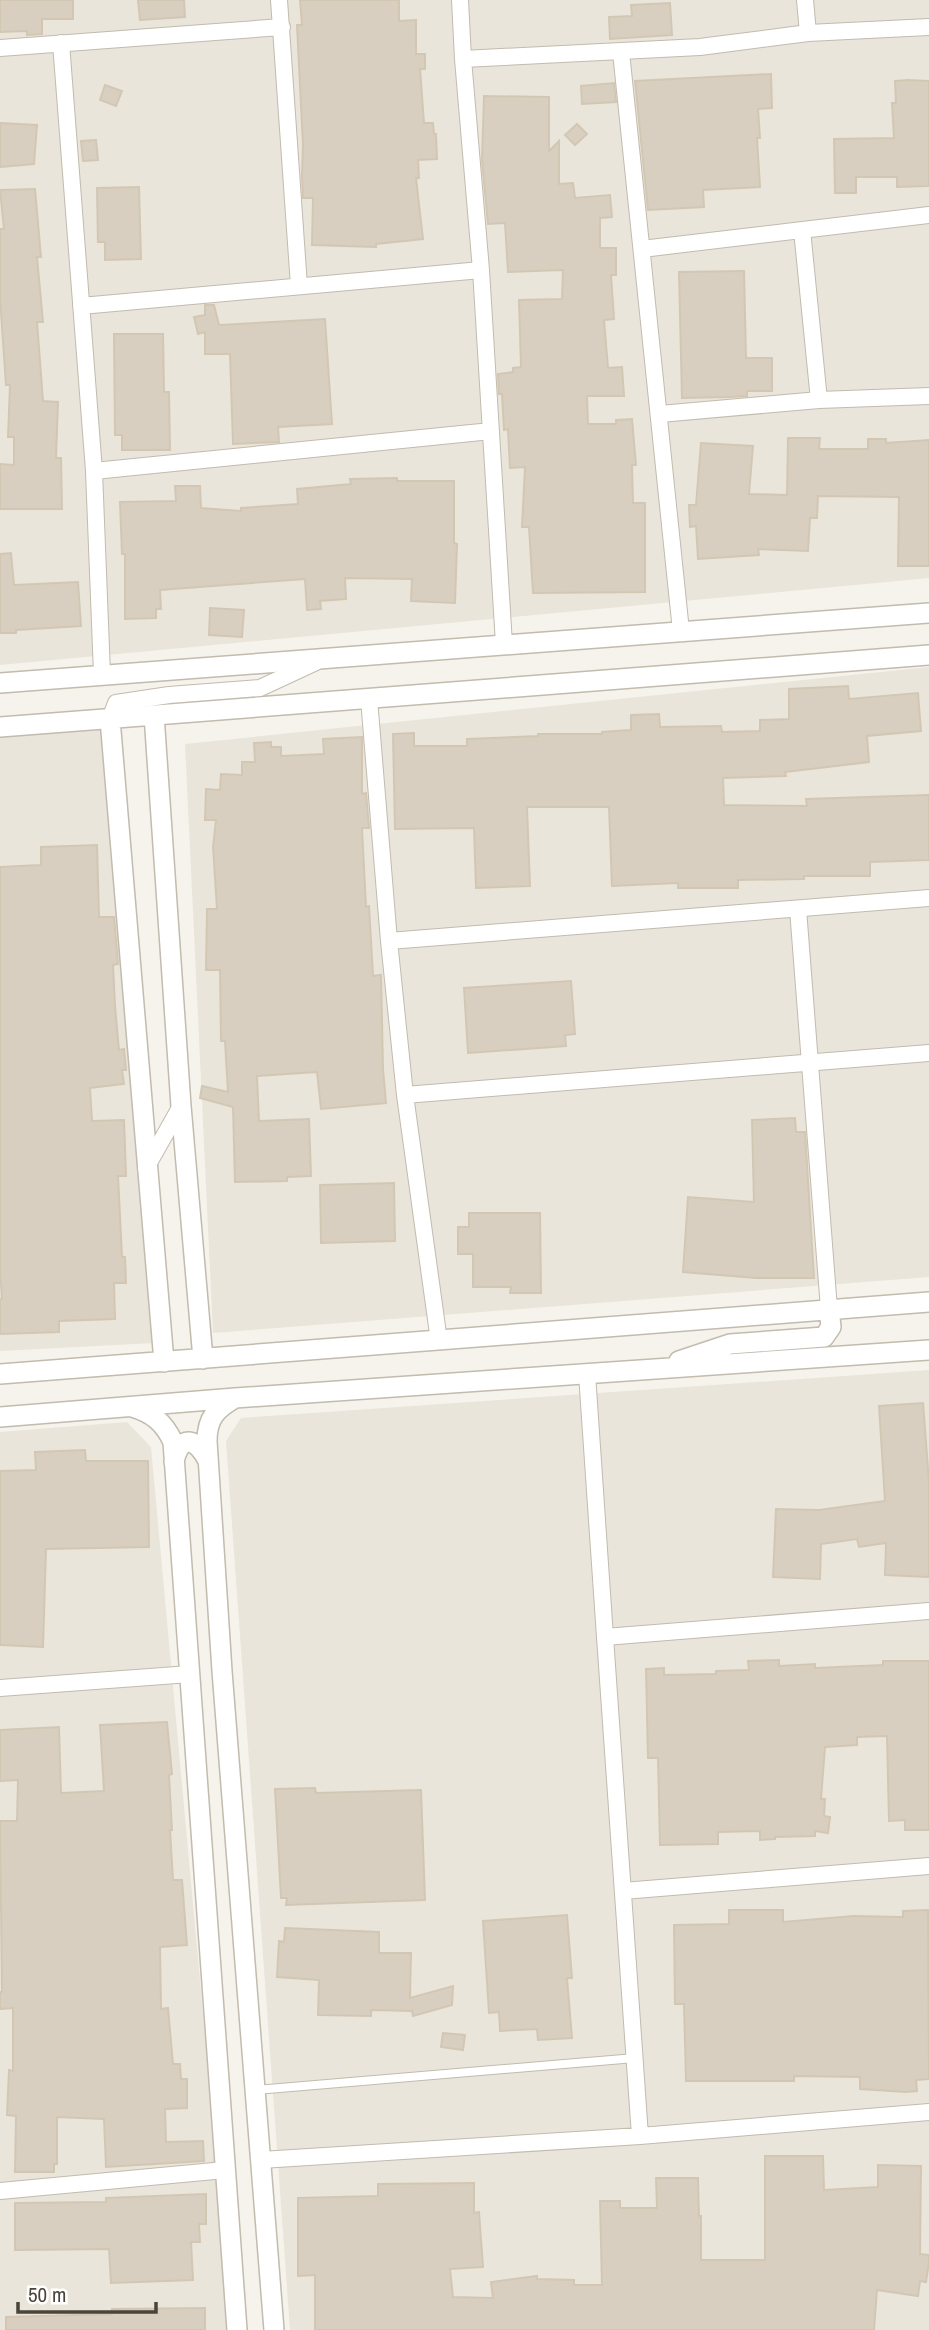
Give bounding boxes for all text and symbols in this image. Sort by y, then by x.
scale bar [18,2270,156,2314]
text: 50 m [28,2280,66,2309]

